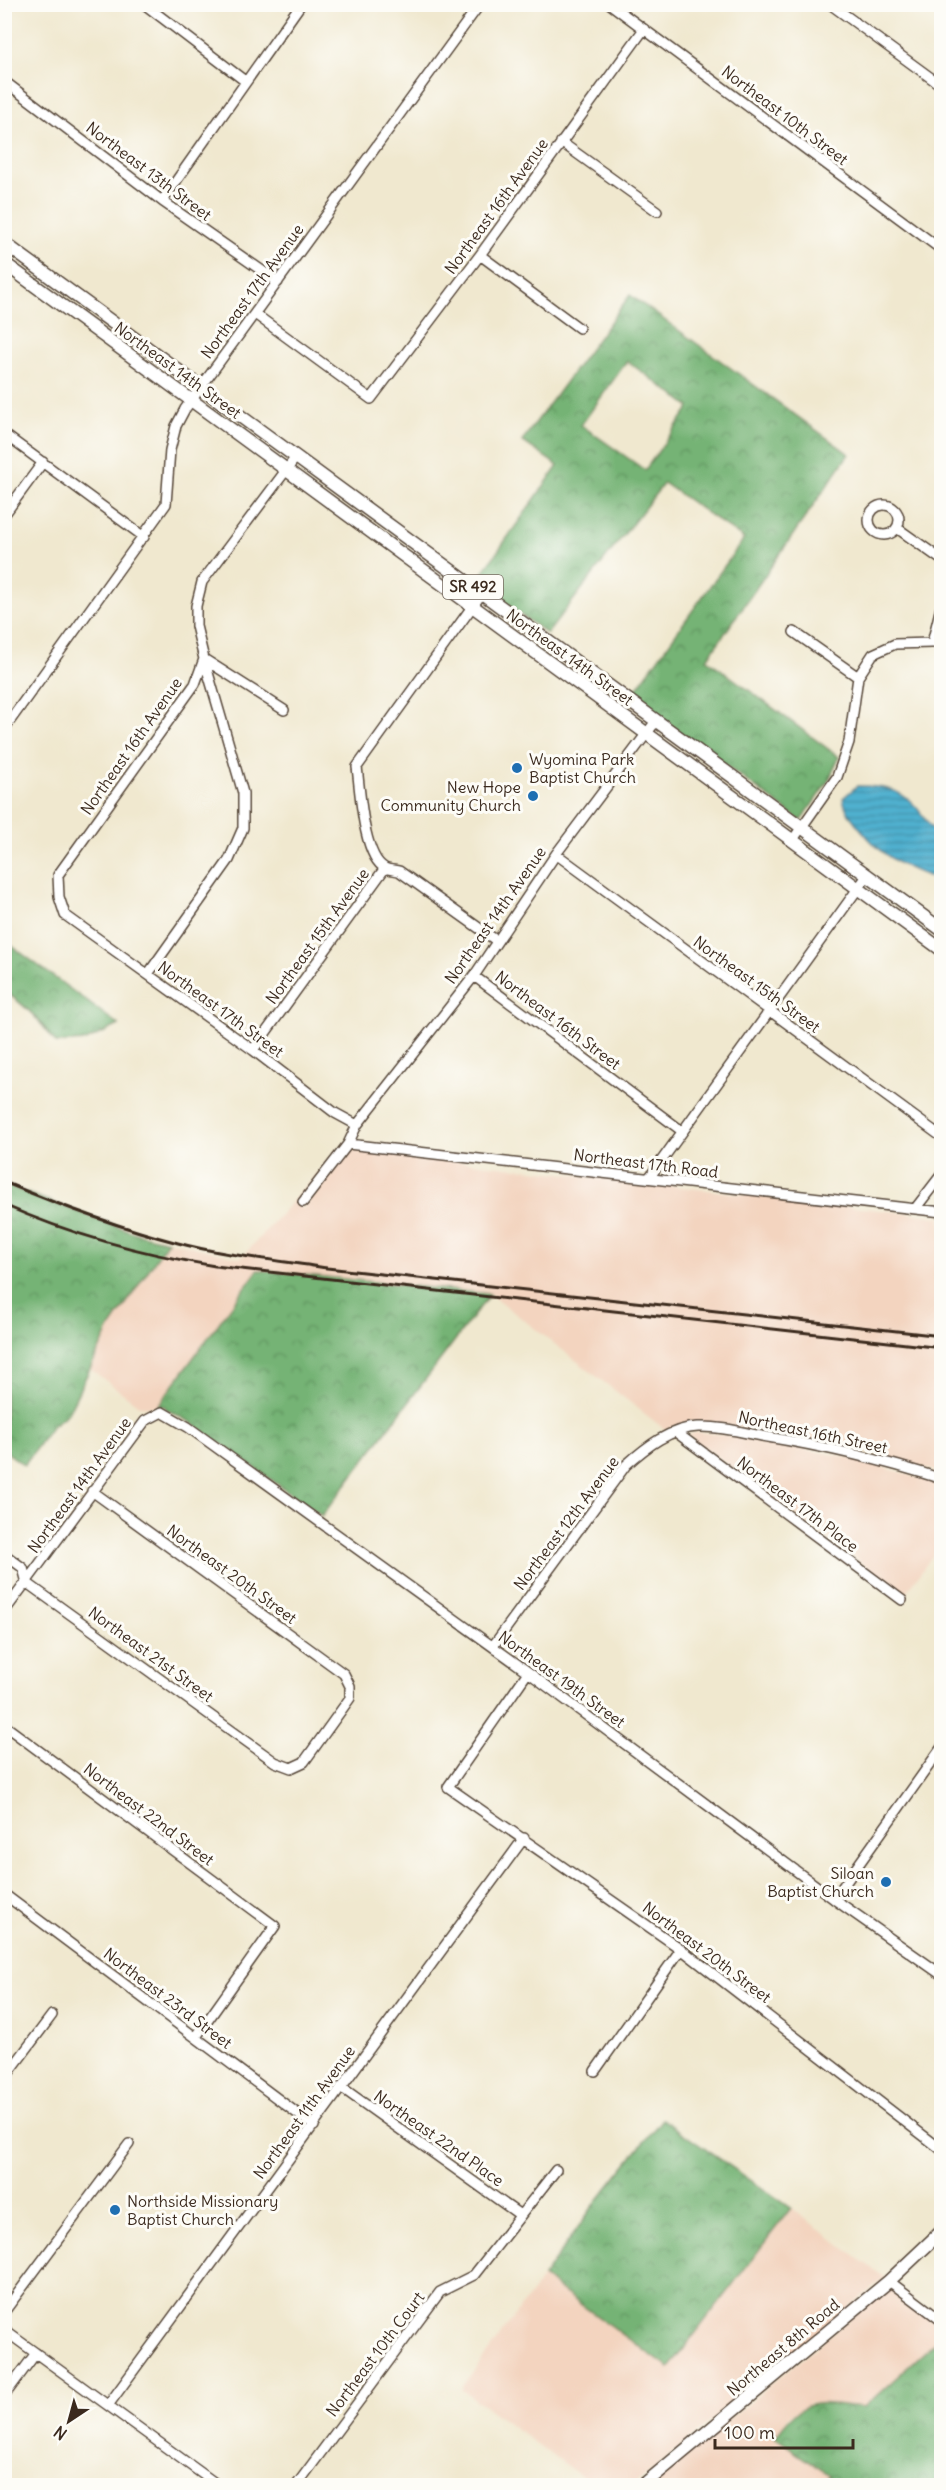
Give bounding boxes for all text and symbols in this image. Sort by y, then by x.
street label: Northeast 10th Street [718,61,853,169]
street label: Northeast 13th Street [82,117,216,225]
street label: Northeast 16th Avenue [440,134,552,278]
street label: Northeast 17th Avenue [196,220,308,362]
street label: Northeast 14th Street [111,317,246,423]
road number: SR 492 [443,575,503,599]
street label: Northeast 14th Street [503,604,638,710]
street label: Northeast 16th Avenue [76,674,186,818]
place label: Wyomina Park Baptist Church [529,749,636,787]
marker: Wyomina Park Baptist Church [510,761,524,775]
place label: New Hope Community Church [380,777,521,815]
marker: New Hope Community Church [526,789,540,803]
street label: Northeast 14th Avenue [440,843,550,987]
street label: Northeast 15th Avenue [261,864,373,1008]
street label: Northeast 15th Street [690,931,825,1037]
street label: Northeast 17th Street [154,957,288,1062]
street label: Northeast 16th Street [491,966,625,1074]
street label: Northeast 17th Road [573,1144,719,1182]
street label: Northeast 16th Street [737,1406,890,1458]
street label: Northeast 14th Avenue [23,1413,135,1557]
street label: Northeast 12th Avenue [509,1452,623,1594]
street label: Northeast 17th Place [733,1452,863,1556]
street label: Northeast 20th Street [163,1520,301,1628]
street label: Northeast 21st Street [85,1602,218,1706]
street label: Northeast 19th Street [495,1626,630,1732]
street label: Northeast 22nd Street [80,1758,219,1870]
place label: Siloan Baptist Church [767,1863,874,1901]
marker: Siloan Baptist Church [879,1875,893,1889]
street label: Northeast 20th Street [639,1897,776,2007]
street label: Northeast 23rd Street [100,1943,237,2053]
street label: Northeast 11th Avenue [249,2041,359,2183]
street label: Northeast 22nd Place [370,2086,508,2190]
place label: Northside Missionary Baptist Church [127,2191,278,2229]
marker: Northside Missionary Baptist Church [108,2203,122,2217]
street label: Northeast 10th Court [322,2287,429,2420]
street label: Northeast 8th Road [723,2294,843,2400]
north arrow [39,2391,99,2451]
scale bar [715,2412,853,2450]
text: 100 m [724,2421,775,2444]
text: N [50,2422,71,2444]

